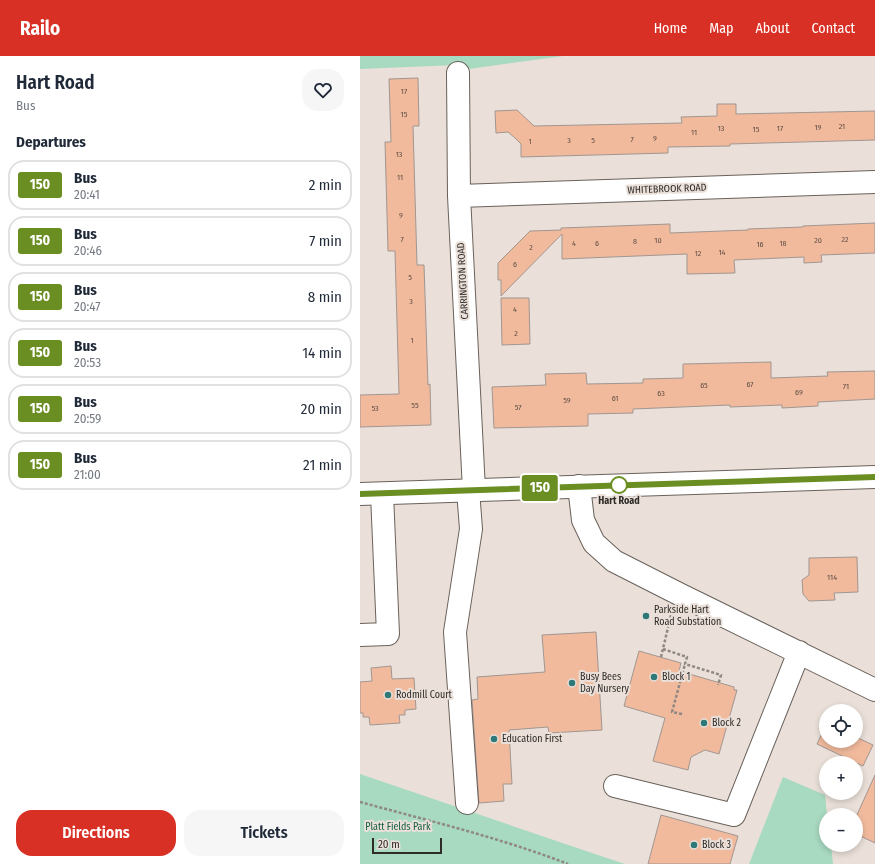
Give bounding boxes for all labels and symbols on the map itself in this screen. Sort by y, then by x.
house number: 17 [401,87,408,96]
house number: 15 [401,110,408,119]
house number: 21 [839,122,845,131]
house number: 19 [814,123,822,132]
house number: 13 [718,124,725,133]
house number: 17 [777,124,784,133]
house number: 15 [753,125,760,134]
house number: 11 [691,128,697,137]
house number: 9 [653,134,657,143]
house number: 7 [630,135,634,144]
house number: 3 [567,136,571,145]
house number: 5 [591,136,595,145]
house number: 1 [528,137,532,146]
house number: 13 [396,150,403,159]
house number: 11 [397,173,403,182]
street label: WHITEBROOK ROAD [627,182,707,196]
house number: 9 [399,211,403,220]
house number: 7 [400,235,404,244]
house number: 22 [841,235,849,244]
house number: 10 [654,236,662,245]
house number: 20 [814,236,822,245]
house number: 8 [633,237,637,246]
house number: 4 [572,239,576,248]
house number: 6 [595,239,599,248]
house number: 18 [779,239,787,248]
house number: 16 [756,240,764,249]
street label: CARRINGTON ROAD [455,242,471,320]
house number: 2 [529,243,533,252]
house number: 14 [719,248,726,257]
house number: 12 [695,249,702,258]
house number: 6 [513,260,517,269]
house number: 5 [408,273,412,282]
house number: 3 [409,297,413,306]
house number: 4 [513,305,517,314]
house number: 2 [514,329,518,338]
house number: 1 [410,336,414,345]
house number: 67 [746,380,754,389]
house number: 65 [700,381,708,390]
house number: 71 [843,382,849,391]
house number: 69 [795,388,803,397]
house number: 63 [657,389,665,398]
house number: 61 [612,394,618,403]
house number: 59 [563,396,571,405]
house number: 55 [411,401,419,410]
house number: 57 [515,403,522,412]
house number: 53 [371,404,379,413]
line badge: 150 [517,475,563,501]
marker: Hart Road [610,476,628,494]
place label: Hart Road [598,495,640,507]
house number: 114 [827,573,837,582]
place label: Parkside Hart Road Substation [654,604,721,628]
marker: Parkside Hart Road Substation [641,611,651,621]
place label: Busy Bees Day Nursery [580,671,630,695]
place label: Block 1 [662,671,691,683]
marker: Block 1 [649,672,659,682]
marker: Busy Bees Day Nursery [567,678,577,688]
place label: Rodmill Court [396,689,453,701]
marker: Rodmill Court [383,690,393,700]
place label: Block 2 [712,717,742,729]
marker: Block 2 [699,718,709,728]
place label: Education First [502,733,563,745]
marker: Education First [489,734,499,744]
park label: Platt Fields Park [365,821,431,833]
scale bar [372,836,442,855]
place label: Block 3 [702,839,732,851]
marker: Block 3 [689,840,699,850]

